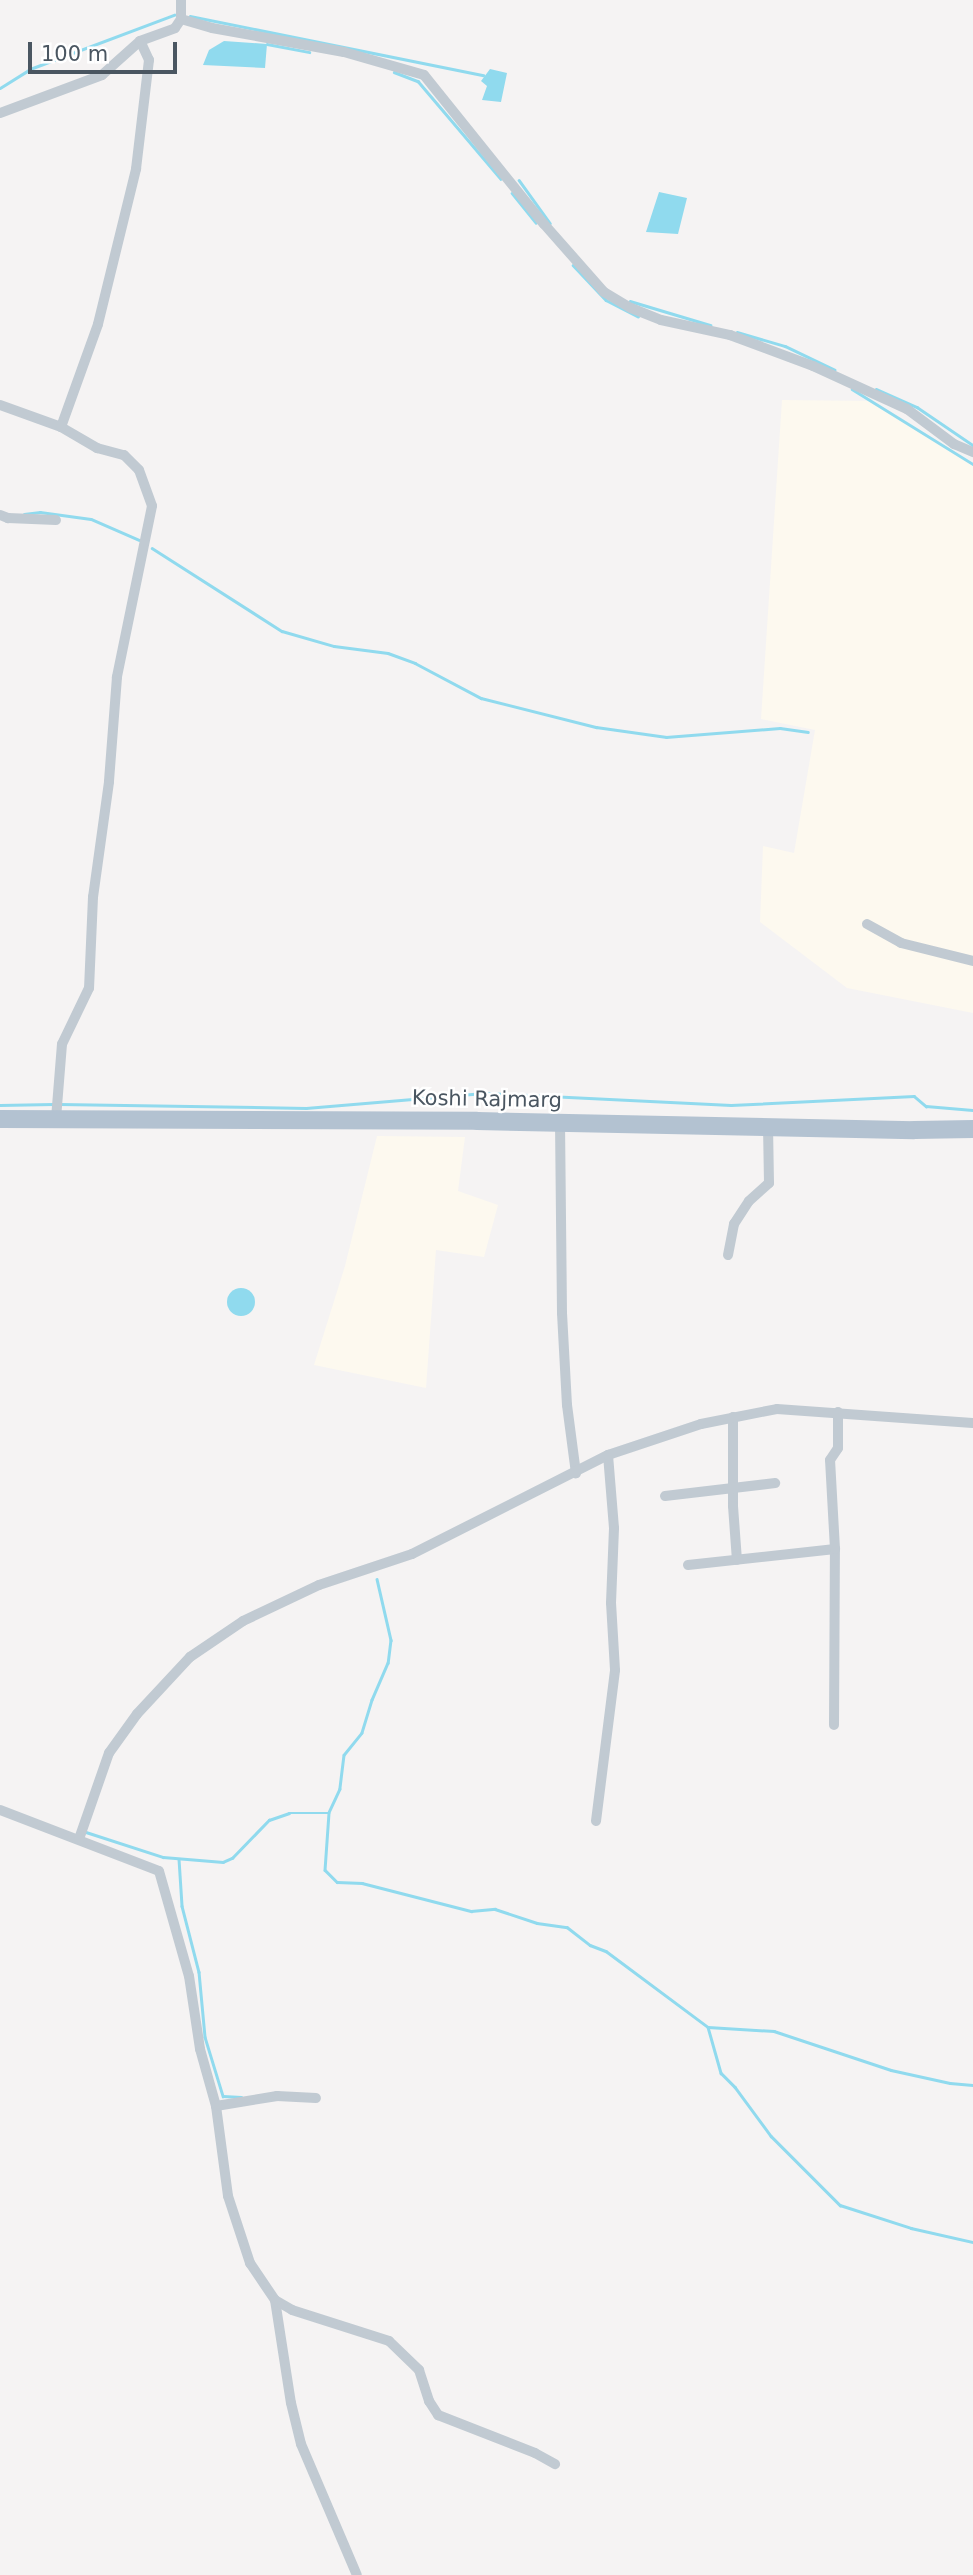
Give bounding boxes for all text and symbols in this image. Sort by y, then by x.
scale bar [32,28,180,72]
text: 100 m [41,42,108,66]
street label: Koshi Rajmarg [412,1085,562,1113]

